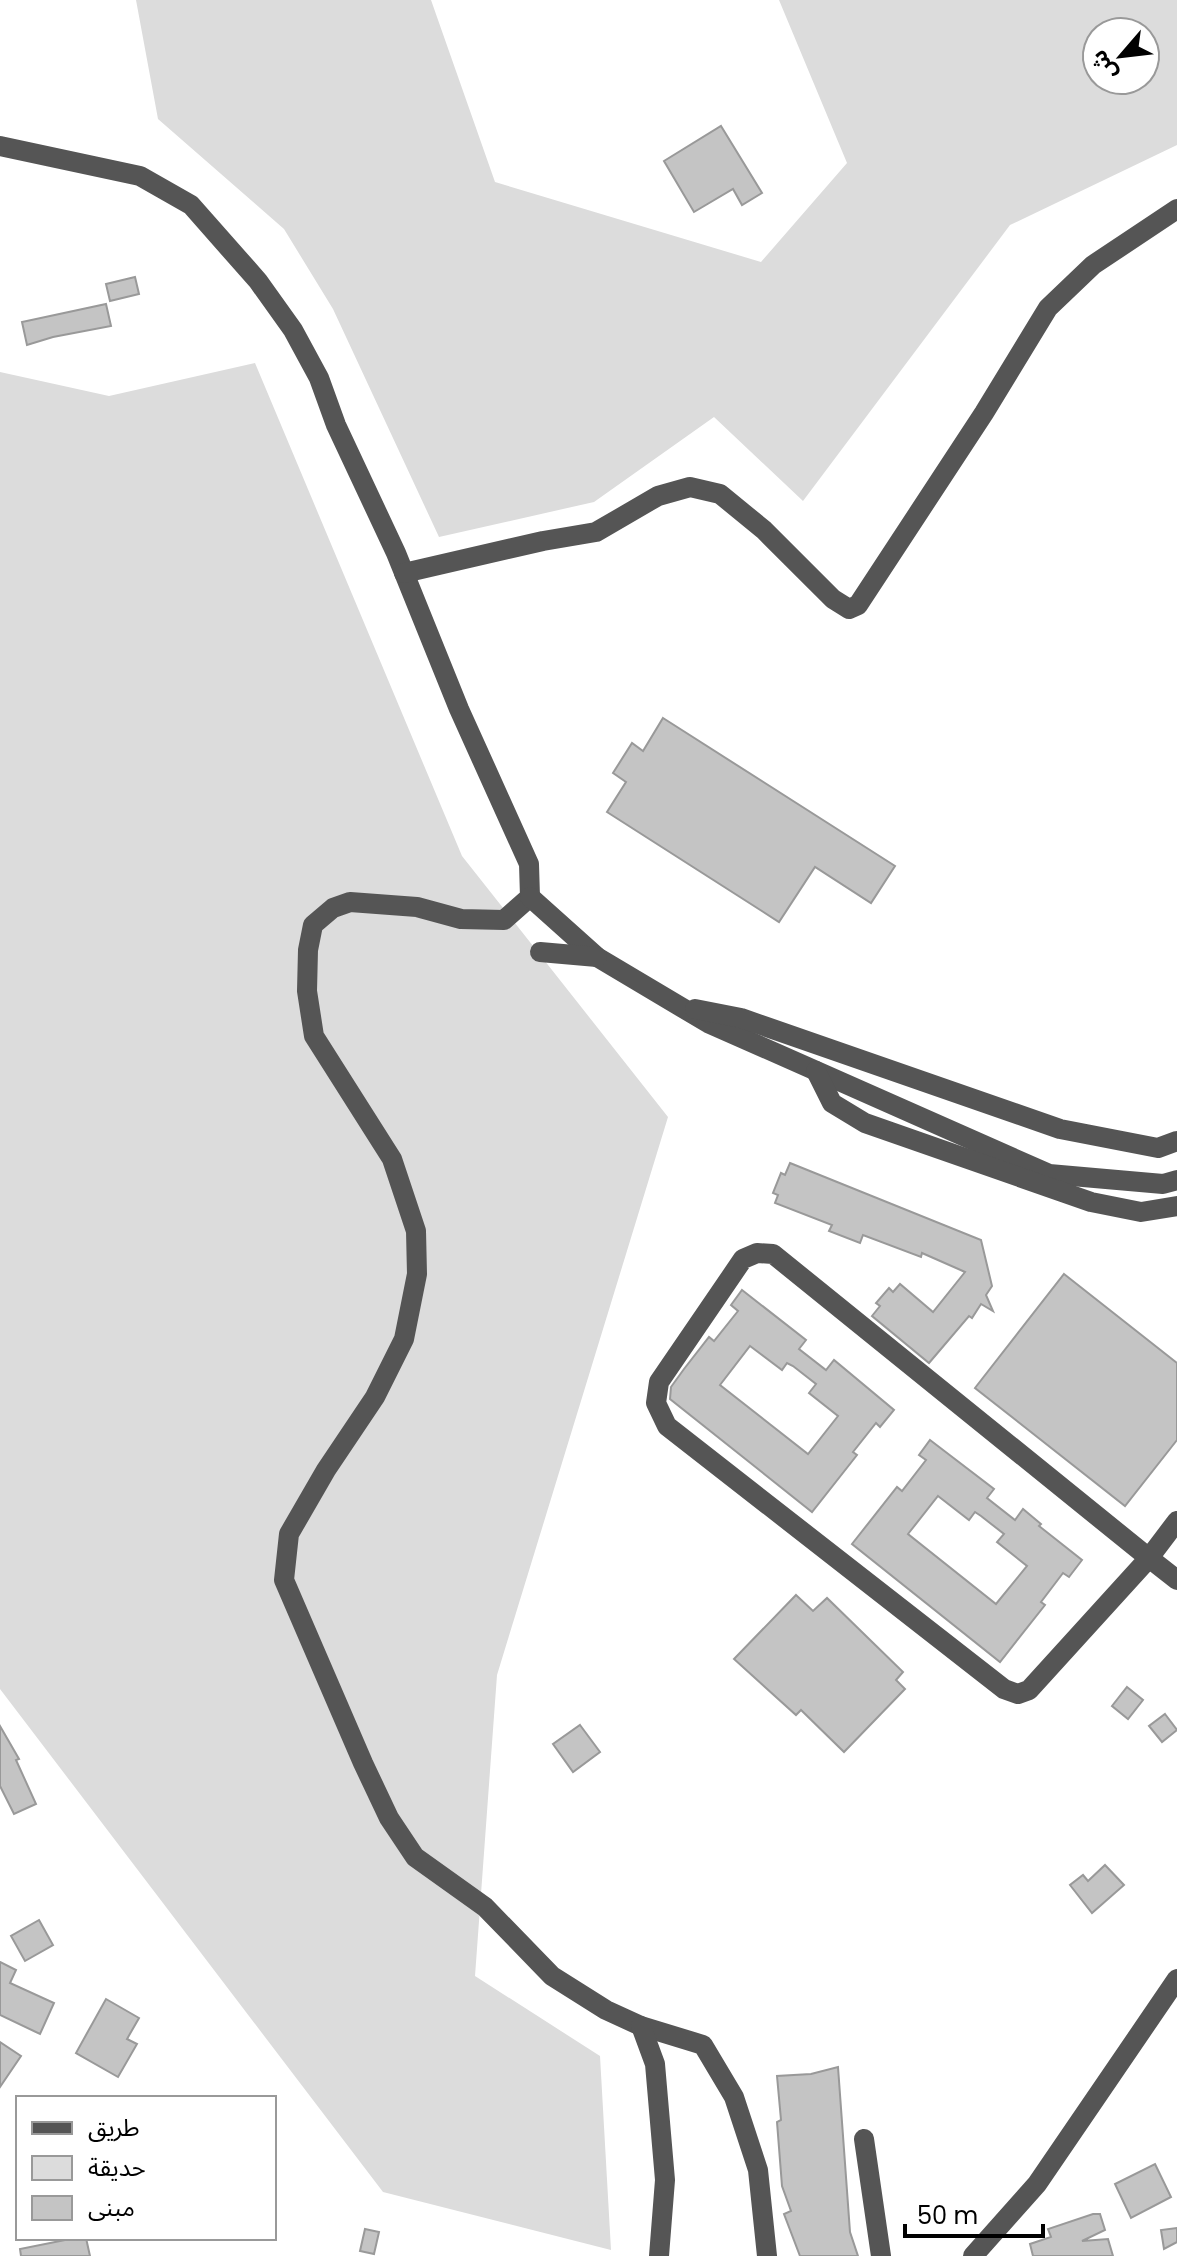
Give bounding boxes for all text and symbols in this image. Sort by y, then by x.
north arrow [1081,16,1161,96]
text: ش [1083,45,1125,86]
legend [16,2096,276,2240]
text: طريق [88,2111,140,2144]
text: حديقة [88,2151,146,2184]
scale bar [905,2188,1043,2238]
text: مبنى [88,2191,135,2224]
text: 50 m [917,2199,978,2232]

